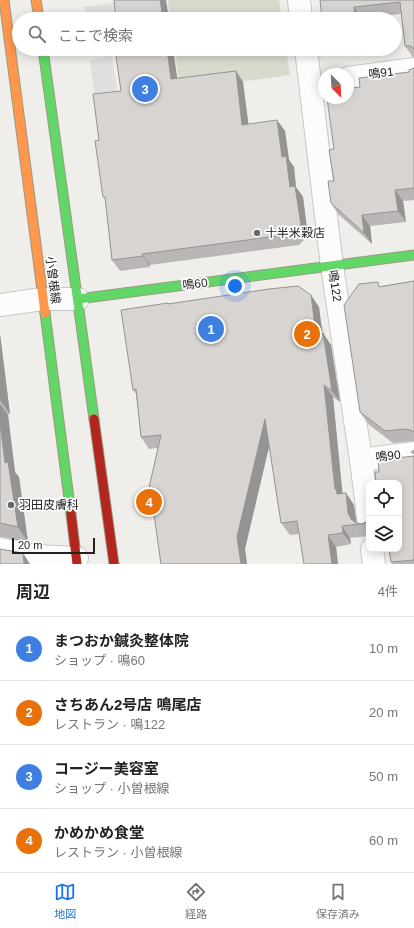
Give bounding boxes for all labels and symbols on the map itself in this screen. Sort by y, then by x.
street label: 鳴91 [368,64,395,81]
north arrow [318,68,354,104]
pin: 3 [132,74,158,104]
place label: 十半米穀店 [265,226,325,240]
marker: 十半米穀店 [252,228,262,238]
street label: 小曽根線 [43,255,63,305]
street label: 鳴122 [326,269,344,303]
street label: 鳴60 [182,275,209,292]
your location [225,276,245,296]
pin: 1 [198,314,224,344]
pin: 2 [294,319,320,349]
street label: 鳴90 [375,447,402,464]
pin: 4 [136,487,162,517]
place label: 羽田皮膚科 [19,498,79,512]
marker: 羽田皮膚科 [6,500,16,510]
scale bar [12,536,95,555]

